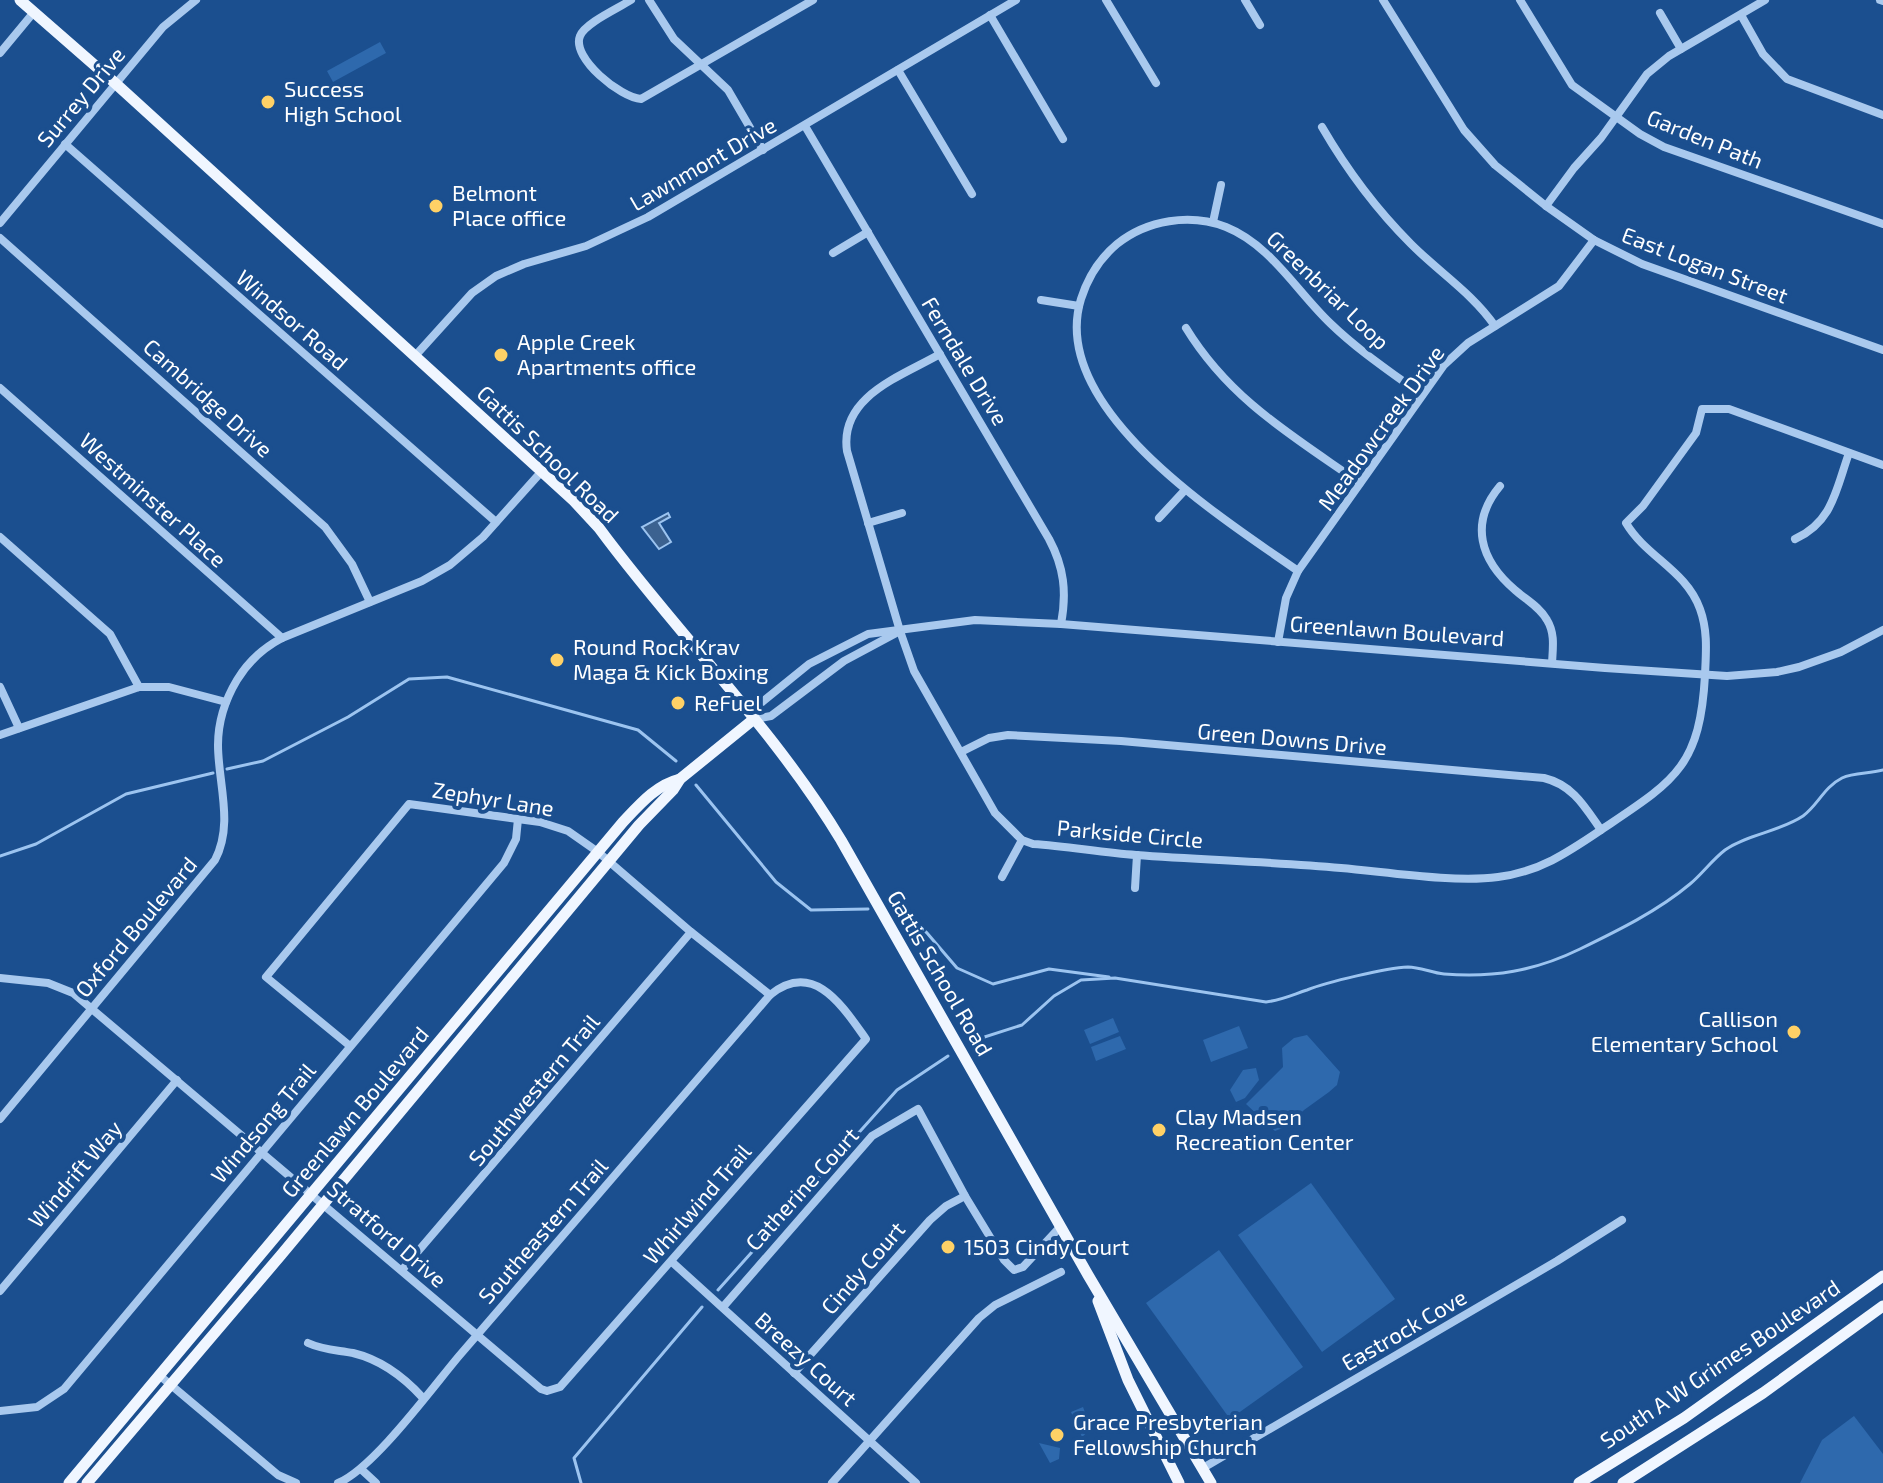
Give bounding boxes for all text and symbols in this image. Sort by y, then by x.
street label: Surrey Drive [31,41,129,152]
place label: Success High School [284,75,402,126]
marker: Success High School [259,93,277,111]
street label: Garden Path [1644,103,1767,173]
street label: Lawnmont Drive [625,111,780,215]
place label: Belmont Place office [452,179,566,230]
marker: Belmont Place office [427,197,445,215]
street label: East Logan Street [1619,220,1792,308]
street label: Greenbriar Loop [1262,224,1395,354]
street label: Windsor Road [232,264,354,375]
street label: Ferndale Drive [917,292,1014,429]
place label: Apple Creek Apartments office [517,328,696,379]
street label: Cambridge Drive [139,333,278,462]
street label: Meadowcreek Drive [1312,340,1449,515]
marker: Apple Creek Apartments office [492,346,510,364]
street label: Gattis School Road [473,379,625,527]
street label: Westminster Place [75,427,232,572]
street label: Greenlawn Boulevard [1289,610,1505,650]
place label: Round Rock Krav Maga & Kick Boxing [573,633,769,684]
marker: Round Rock Krav Maga & Kick Boxing [548,651,566,669]
place label: ReFuel [694,689,762,715]
marker: ReFuel [669,694,687,712]
street label: Green Downs Drive [1196,717,1388,759]
street label: Zephyr Lane [431,776,556,820]
street label: Parkside Circle [1056,814,1204,852]
street label: Oxford Boulevard [69,851,201,1002]
street label: Gattis School Road [883,885,999,1060]
place label: Callison Elementary School [1591,1005,1778,1056]
street label: Southwestern Trail [462,1008,604,1170]
street label: Greenlawn Boulevard [275,1021,433,1202]
marker: Callison Elementary School [1785,1023,1803,1041]
street label: Windsong Trail [205,1057,320,1188]
place label: Clay Madsen Recreation Center [1175,1103,1354,1154]
street label: Windrift Way [22,1114,127,1232]
marker: Clay Madsen Recreation Center [1150,1121,1168,1139]
street label: Catherine Court [739,1122,863,1255]
street label: Whirlwind Trail [637,1137,756,1269]
street label: Southeastern Trail [472,1152,613,1308]
street label: Stratford Drive [323,1175,452,1292]
street label: Cindy Court [815,1216,910,1319]
place label: 1503 Cindy Court [964,1233,1129,1259]
marker: 1503 Cindy Court [939,1238,957,1256]
street label: South A W Grimes Boulevard [1595,1273,1844,1453]
street label: Eastrock Cove [1336,1283,1471,1375]
street label: Breezy Court [750,1306,863,1411]
place label: Grace Presbyterian Fellowship Church [1073,1408,1263,1459]
marker: Grace Presbyterian Fellowship Church [1048,1426,1066,1444]

